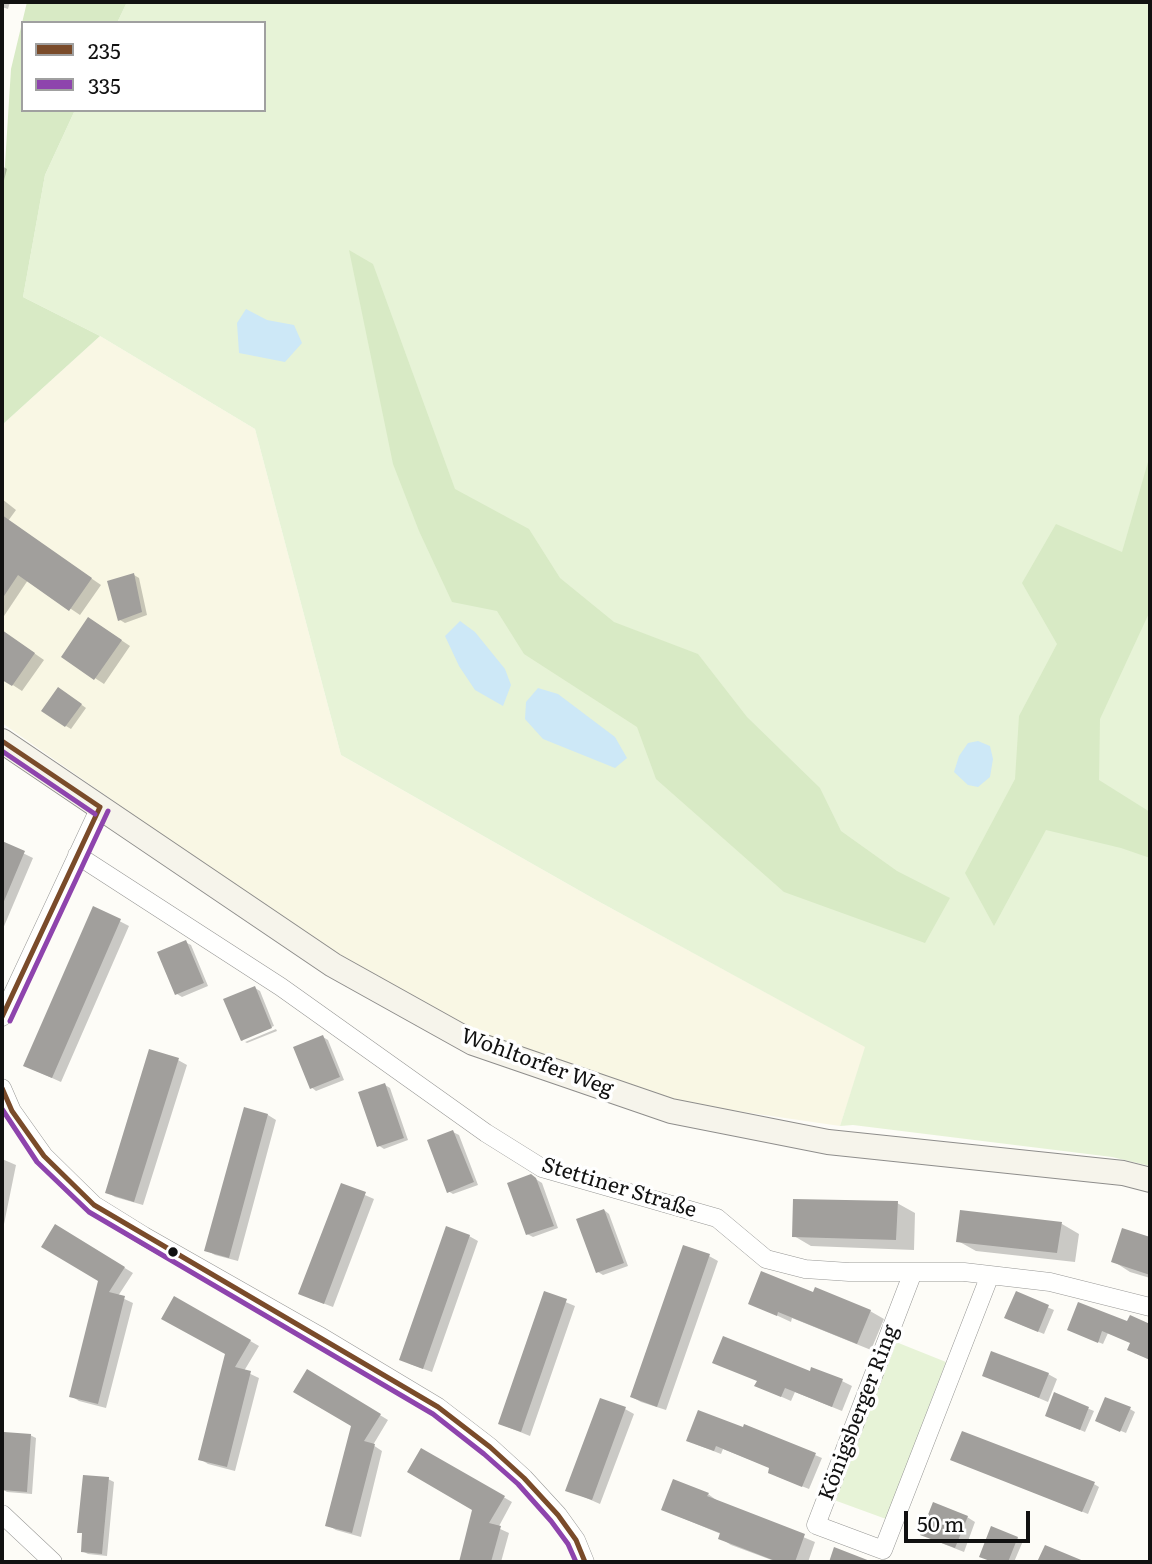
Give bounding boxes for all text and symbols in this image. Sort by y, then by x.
legend [21,21,266,112]
text: 235 [88,34,121,65]
text: 335 [88,69,121,100]
street label: Wohltorfer Weg [457,1024,617,1102]
street label: Stettiner Straße [539,1152,699,1224]
unlabelled marker [166,1245,180,1259]
street label: Königsberger Ring [814,1322,904,1504]
scale bar [907,1498,1033,1542]
text: 50 m [917,1507,964,1538]

